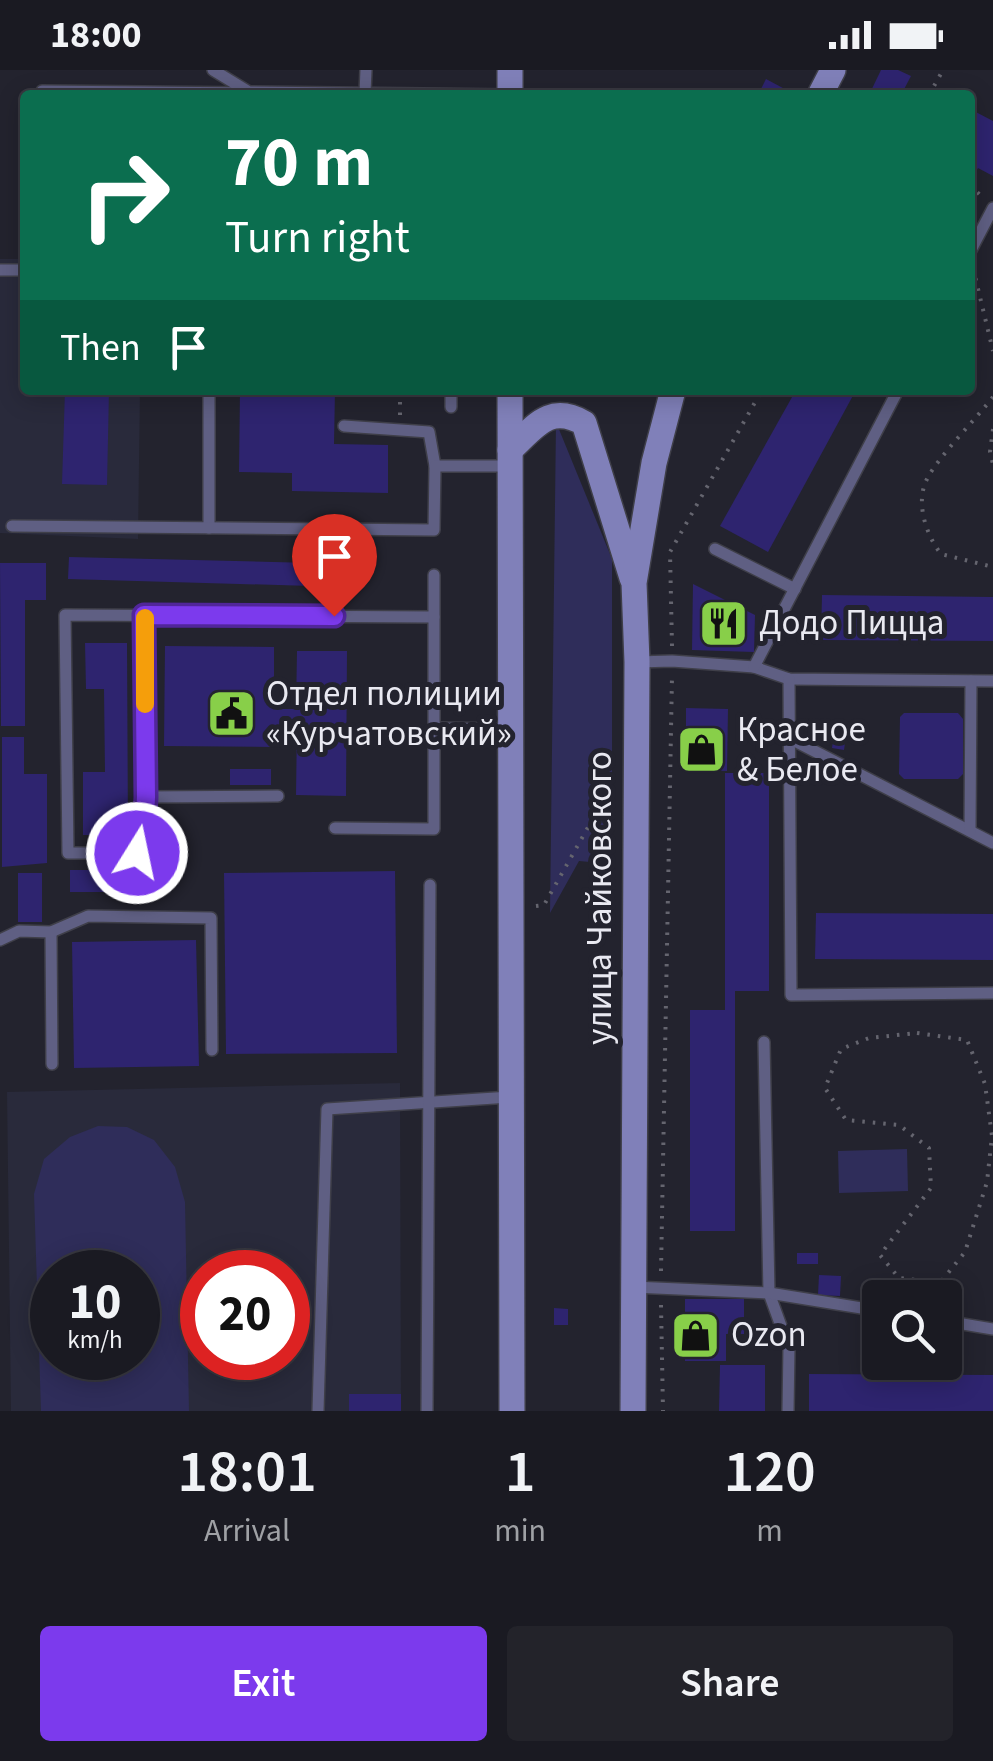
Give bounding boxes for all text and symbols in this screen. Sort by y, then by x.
text: 18:00 [50,8,142,62]
text: 70 m [225,113,373,213]
icon: right [60,130,190,260]
text: Turn right [225,206,410,270]
icon: arrive [161,320,216,375]
text: Then [60,321,141,375]
pin [292,514,377,617]
icon: arrive [307,529,362,584]
restaurant icon: Додо Пицца [698,597,750,649]
place label: Додо Пицца [759,598,944,648]
place label: Отдел полиции «Курчатовский» [266,669,512,759]
public building icon: Отдел полиции «Курчатовский» [205,688,257,740]
place label: Красное & Белое [737,705,866,795]
shop icon: Красное & Белое [676,724,728,776]
street label: улица Чайковского [575,751,625,1045]
position arrow [85,801,189,905]
speed limit sign: 20 [180,1250,310,1380]
text: 10 [69,1267,121,1338]
map controls [862,1280,962,1380]
button: search [862,1280,962,1380]
shop icon: Ozon [670,1309,722,1361]
place label: Ozon [731,1310,807,1360]
text: km/h [67,1322,123,1358]
text: 18:01 [177,1430,317,1515]
text: 1 [505,1430,536,1515]
text: 120 [723,1430,816,1515]
text: Arrival [204,1508,290,1554]
text: min [494,1508,546,1554]
text: m [756,1508,783,1554]
button: Exit [40,1626,487,1741]
button: Share [507,1626,953,1741]

